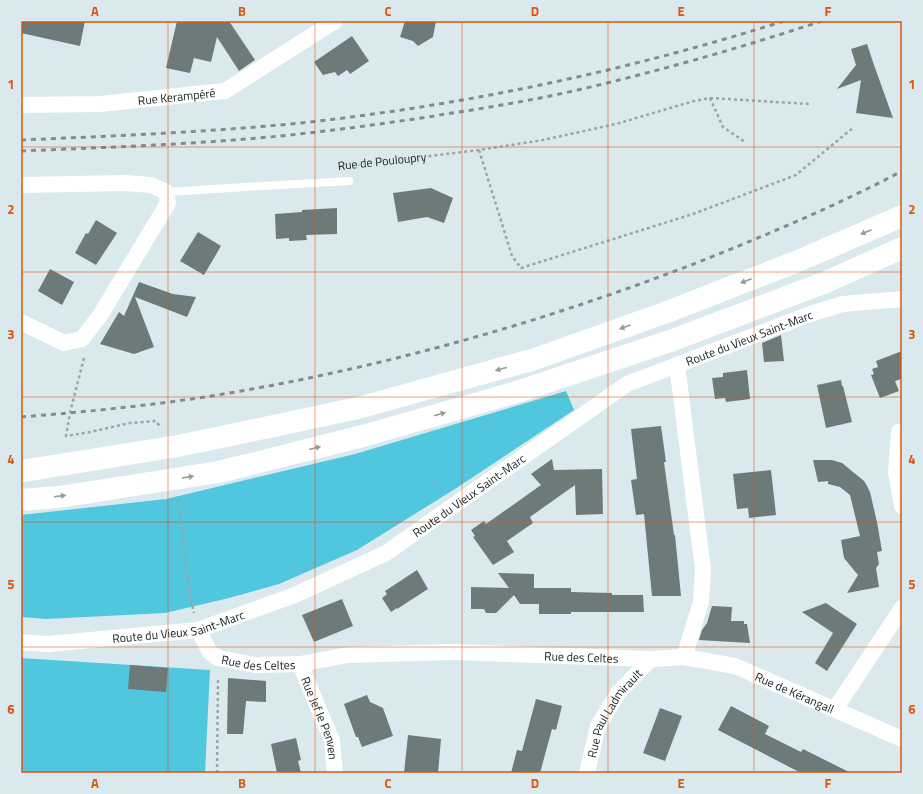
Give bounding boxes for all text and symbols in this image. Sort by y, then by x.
text: A [91,1,99,21]
text: B [238,1,246,21]
text: C [384,1,392,21]
text: D [531,1,539,21]
text: E [677,1,685,21]
text: F [825,1,832,21]
text: 1 [7,74,15,94]
text: 1 [908,74,916,94]
street label: Rue Kerampéré [137,83,216,110]
street label: Rue de Pouloupry [337,147,427,175]
text: 2 [7,199,15,219]
text: 2 [908,199,916,219]
one-way arrow [860,229,872,235]
one-way arrow [740,279,752,285]
street label: Route du Vieux Saint-Marc [683,305,815,370]
text: 3 [7,324,15,344]
text: 3 [908,324,916,344]
one-way arrow [618,325,630,331]
one-way arrow [495,366,508,372]
one-way arrow [435,411,447,417]
one-way arrow [309,445,321,451]
text: 4 [7,449,15,469]
street label: Route du Vieux Saint-Marc [408,449,529,541]
text: 4 [908,449,916,469]
one-way arrow [182,474,194,480]
one-way arrow [54,493,66,499]
text: 5 [7,574,15,594]
text: 5 [908,574,916,594]
street label: Route du Vieux Saint-Marc [111,605,247,647]
street label: Rue des Celtes [544,646,619,667]
street label: Rue des Celtes [220,649,296,675]
street label: Rue Paul Ladmirault [581,664,647,759]
street label: Rue de Kérangall [752,666,837,718]
street label: Rue Jef le Penven [297,673,343,760]
text: 6 [7,699,15,719]
text: 6 [908,699,916,719]
text: A [91,773,99,793]
text: B [238,773,246,793]
text: C [384,773,392,793]
text: D [531,773,539,793]
text: E [677,773,685,793]
text: F [825,773,832,793]

